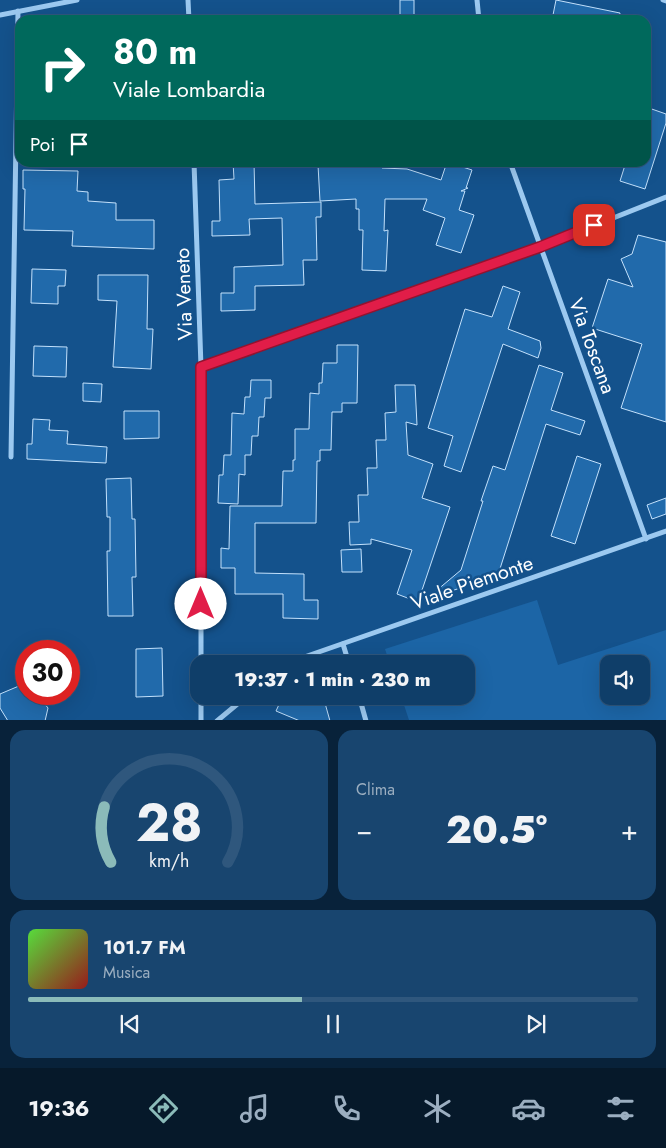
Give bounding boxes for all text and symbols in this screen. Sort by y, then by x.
text: 80 m [113,27,197,77]
icon: right [30,35,95,100]
text: Viale Lombardia [113,73,265,105]
icon: arrive [65,130,93,158]
text: Poi [30,131,55,158]
pin [573,204,615,246]
icon: arrive [580,211,608,239]
street label: Via Veneto [168,247,200,341]
street label: Via Toscana [561,294,623,398]
street label: Viale Piemonte [407,549,537,617]
position arrow [174,577,226,629]
speed limit sign: 30 [15,640,80,705]
map controls [600,655,650,705]
button: sound [600,655,650,705]
text: 19:37 · 1 min · 230 m [234,666,431,693]
text: Clima [356,778,395,801]
text: 28 [136,785,202,861]
text: 20.5° [446,802,547,857]
text: − [356,810,373,851]
text: + [621,810,638,851]
text: km/h [149,848,189,874]
text: 101.7 FM [103,934,186,961]
text: Musica [103,961,150,984]
icon: previous [116,1010,144,1038]
icon: pause [319,1010,347,1038]
icon: next [522,1010,550,1038]
icon: directions [146,1091,181,1126]
icon: music [237,1091,272,1126]
icon: phone [329,1091,364,1126]
icon: climate [420,1091,455,1126]
icon: car [511,1091,546,1126]
icon: filters [603,1091,638,1126]
text: 19:36 [28,1092,90,1124]

